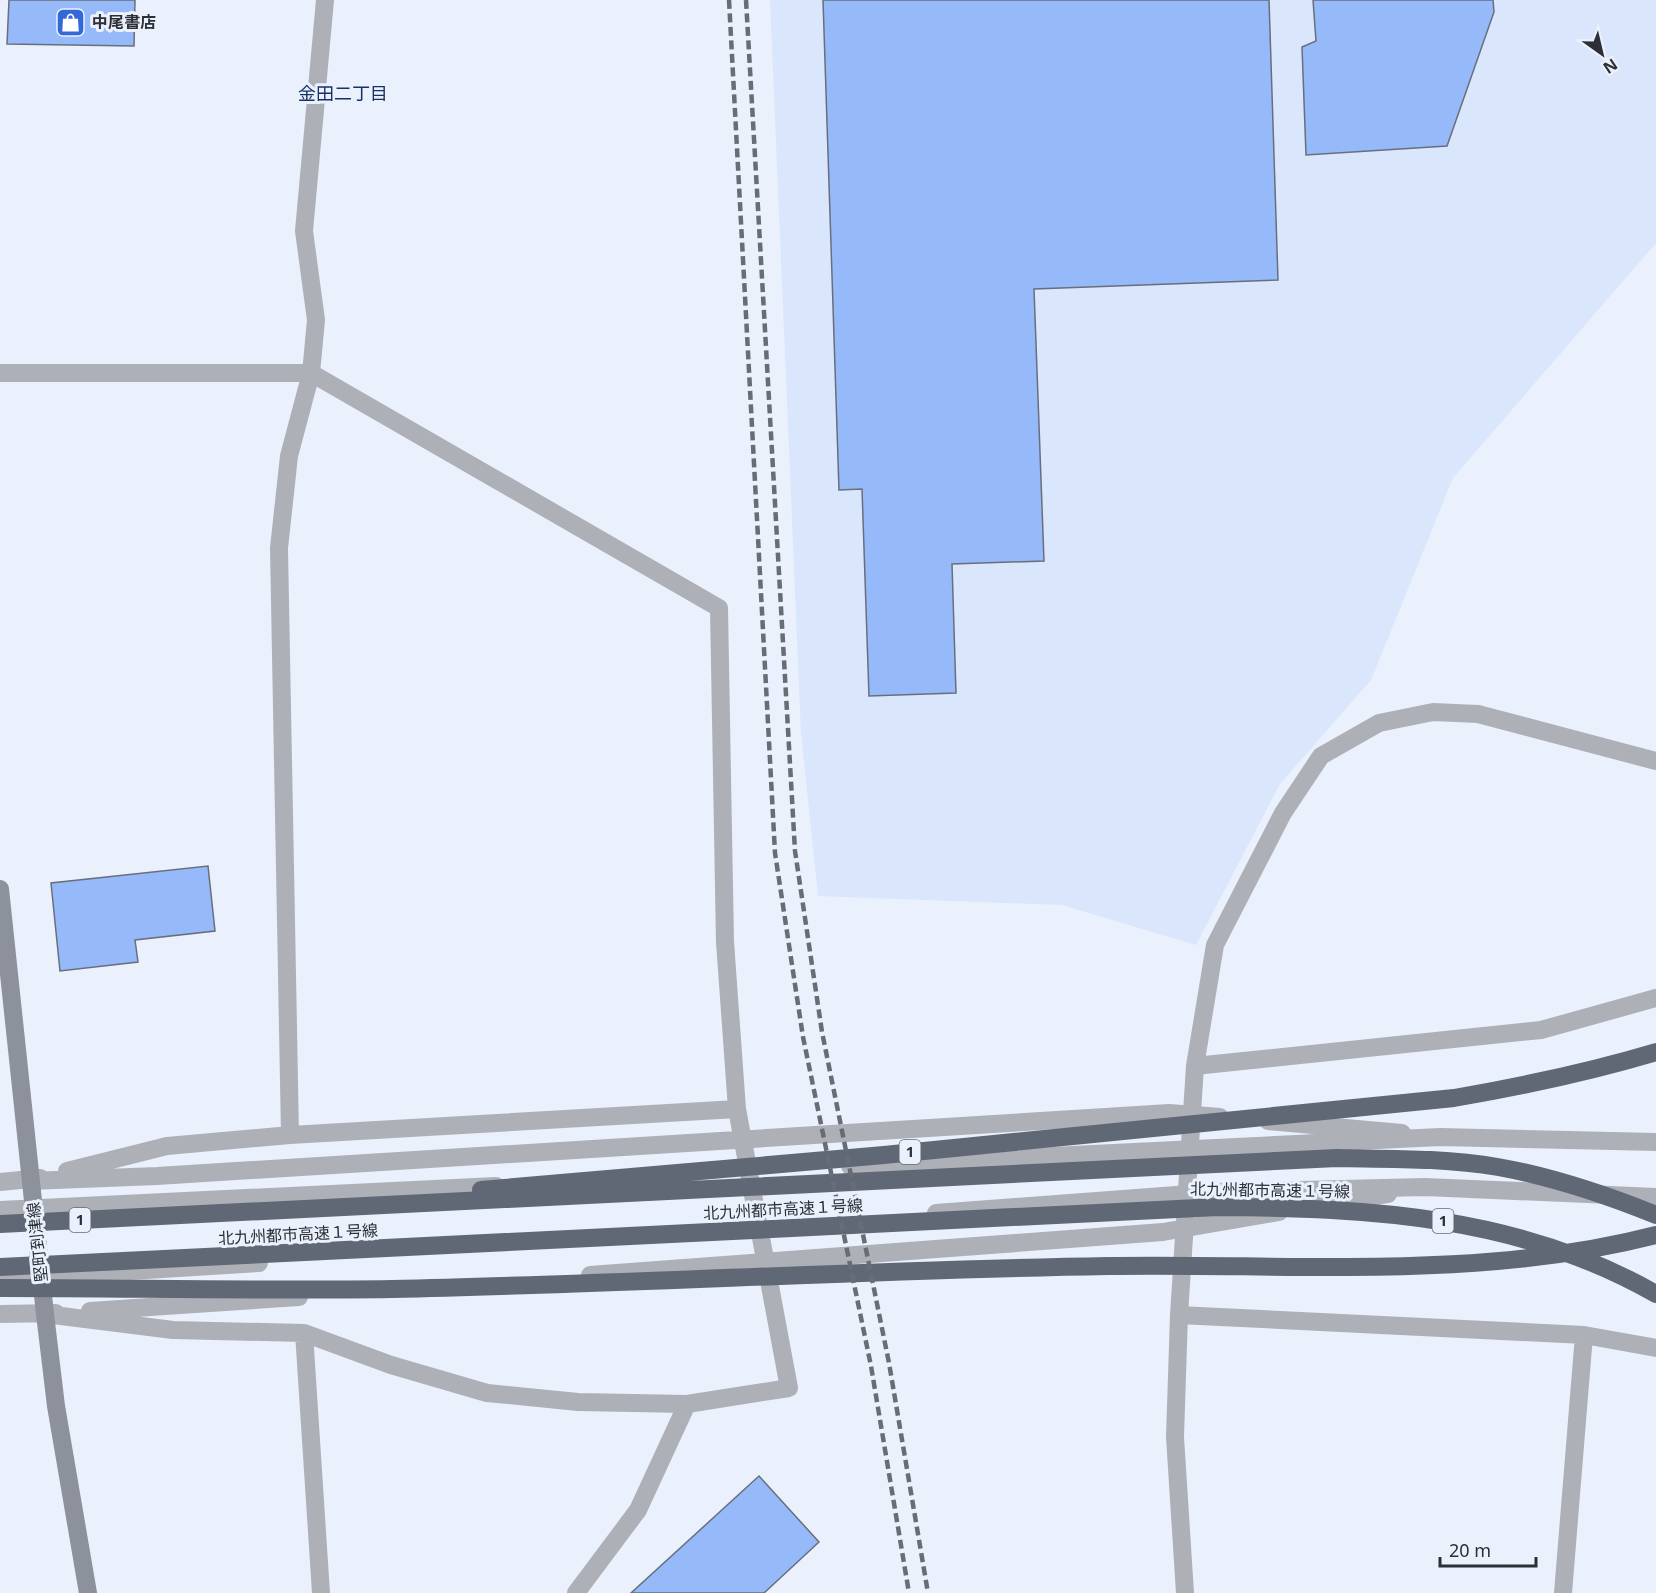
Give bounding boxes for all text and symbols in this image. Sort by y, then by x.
shop icon: 中尾書店 [55,6,87,38]
place label: 中尾書店 [92,11,156,33]
north arrow [1572,24,1632,84]
text: N [1599,54,1622,79]
district label: 金田二丁目 [298,81,388,105]
road number: 1 [900,1140,920,1164]
street label: 北九州都市高速１号線 [1190,1178,1350,1202]
street label: 北九州都市高速１号線 [703,1194,863,1224]
street label: 堅町到津線 [22,1201,52,1283]
road number: 1 [70,1208,90,1232]
road number: 1 [1432,1209,1454,1233]
street label: 北九州都市高速１号線 [218,1219,378,1249]
scale bar [1440,1530,1536,1568]
text: 20 m [1449,1538,1491,1562]

